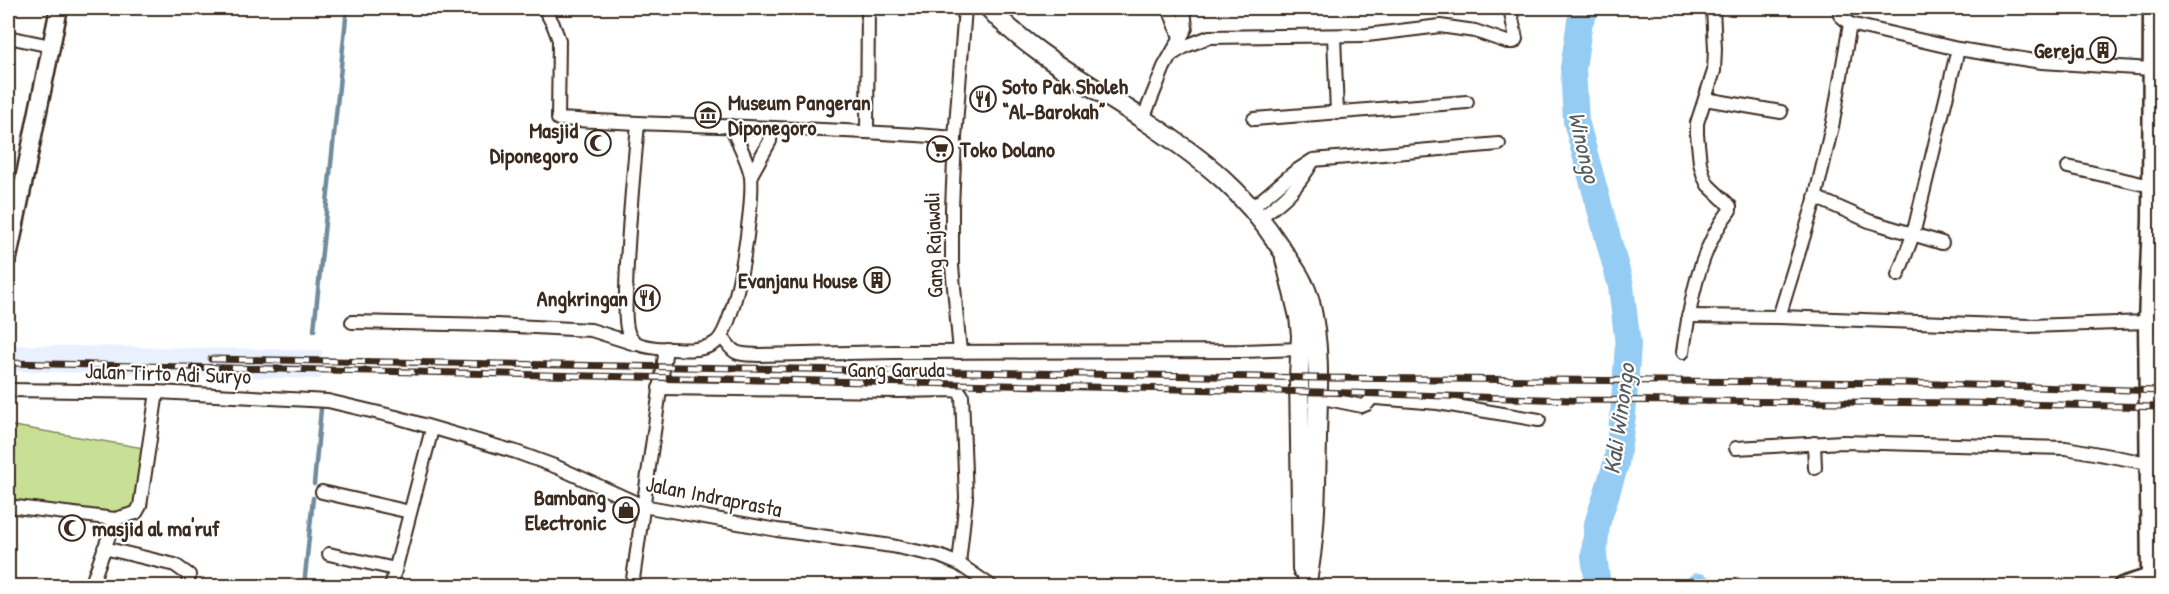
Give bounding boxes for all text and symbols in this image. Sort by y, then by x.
place label: Gereja [2034,35,2084,65]
building icon: Gereja [2088,35,2118,65]
place label: Soto Pak Sholeh “Al-Barokah” [1002,71,1129,126]
restaurant icon: Soto Pak Sholeh “Al-Barokah” [968,84,998,114]
place label: Museum Pangeran Diponegoro [728,87,871,143]
museum icon: Museum Pangeran Diponegoro [693,100,723,130]
water label: Winongo [1560,108,1609,188]
place label: Masjid Diponegoro [490,115,578,171]
mosque icon: Masjid Diponegoro [583,128,613,158]
supermarket icon: Toko Dolano [925,134,955,164]
place label: Toko Dolano [959,134,1055,164]
street label: Gang Rajawali [916,192,950,298]
place label: Evanjanu House [738,265,858,295]
building icon: Evanjanu House [862,265,892,295]
place label: Angkringan [537,283,628,314]
restaurant icon: Angkringan [632,283,662,313]
street label: Gang Garuda [847,354,945,384]
street label: Jalan Tirto Adi Suryo [84,355,252,391]
water label: Kali Winongo [1594,359,1643,476]
street label: Jalan Indraprasta [643,468,785,524]
place label: Bambang Electronic [525,482,606,537]
shop icon: Bambang Electronic [611,495,641,525]
mosque icon: masjid al ma'ruf [57,513,87,543]
place label: masjid al ma'ruf [92,513,221,543]

